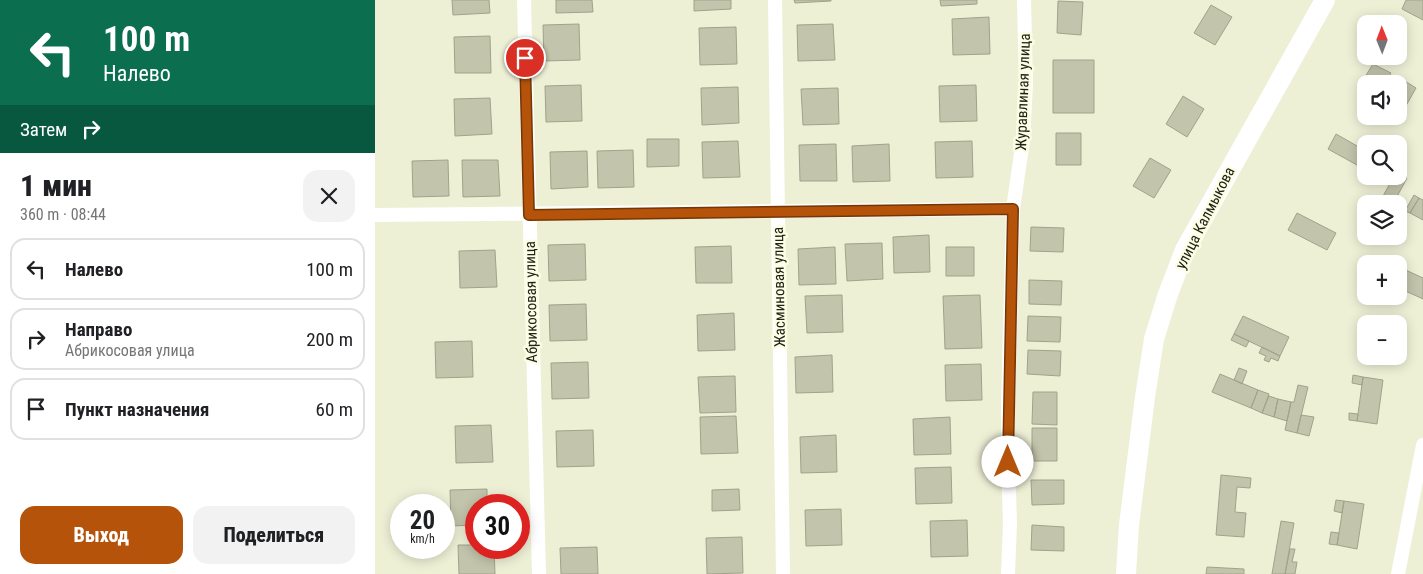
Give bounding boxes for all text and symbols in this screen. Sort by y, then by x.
north arrow [1357,15,1407,65]
map controls [1357,15,1407,365]
text: 100 m [103,19,190,60]
icon: left [20,20,85,85]
street label: Журавлиная улица [1012,33,1034,151]
pin [504,37,546,79]
icon: arrive [511,44,539,72]
text: Налево [103,61,171,86]
button: sound [1357,75,1407,125]
icon: right [77,115,105,143]
text: Затем [20,118,67,141]
button: search [1357,135,1407,185]
street label: улица Калмыкова [1172,164,1238,272]
text: 1 мин [20,168,92,203]
button: close [303,170,355,222]
button: layers [1357,195,1407,245]
text: 360 m · 08:44 [20,205,106,224]
street label: Жасминовая улица [769,227,789,347]
street label: Абрикосовая улица [521,241,541,363]
icon: left [22,255,50,283]
button: + [1357,255,1407,305]
text: Налево [65,258,123,281]
text: 100 m [306,258,353,281]
button: − [1357,315,1407,365]
text: Направо [65,318,132,341]
icon: right [22,325,50,353]
text: 200 m [306,328,353,351]
text: Абрикосовая улица [65,341,195,360]
icon: arrive [22,395,50,423]
text: Пункт назначения [65,398,209,421]
text: 60 m [316,398,353,421]
position arrow [981,435,1033,487]
speed limit sign: 30 [465,494,530,559]
button: Выход [20,506,183,564]
button: Поделиться [193,506,355,564]
text: 20 [410,506,435,535]
text: km/h [410,532,435,546]

